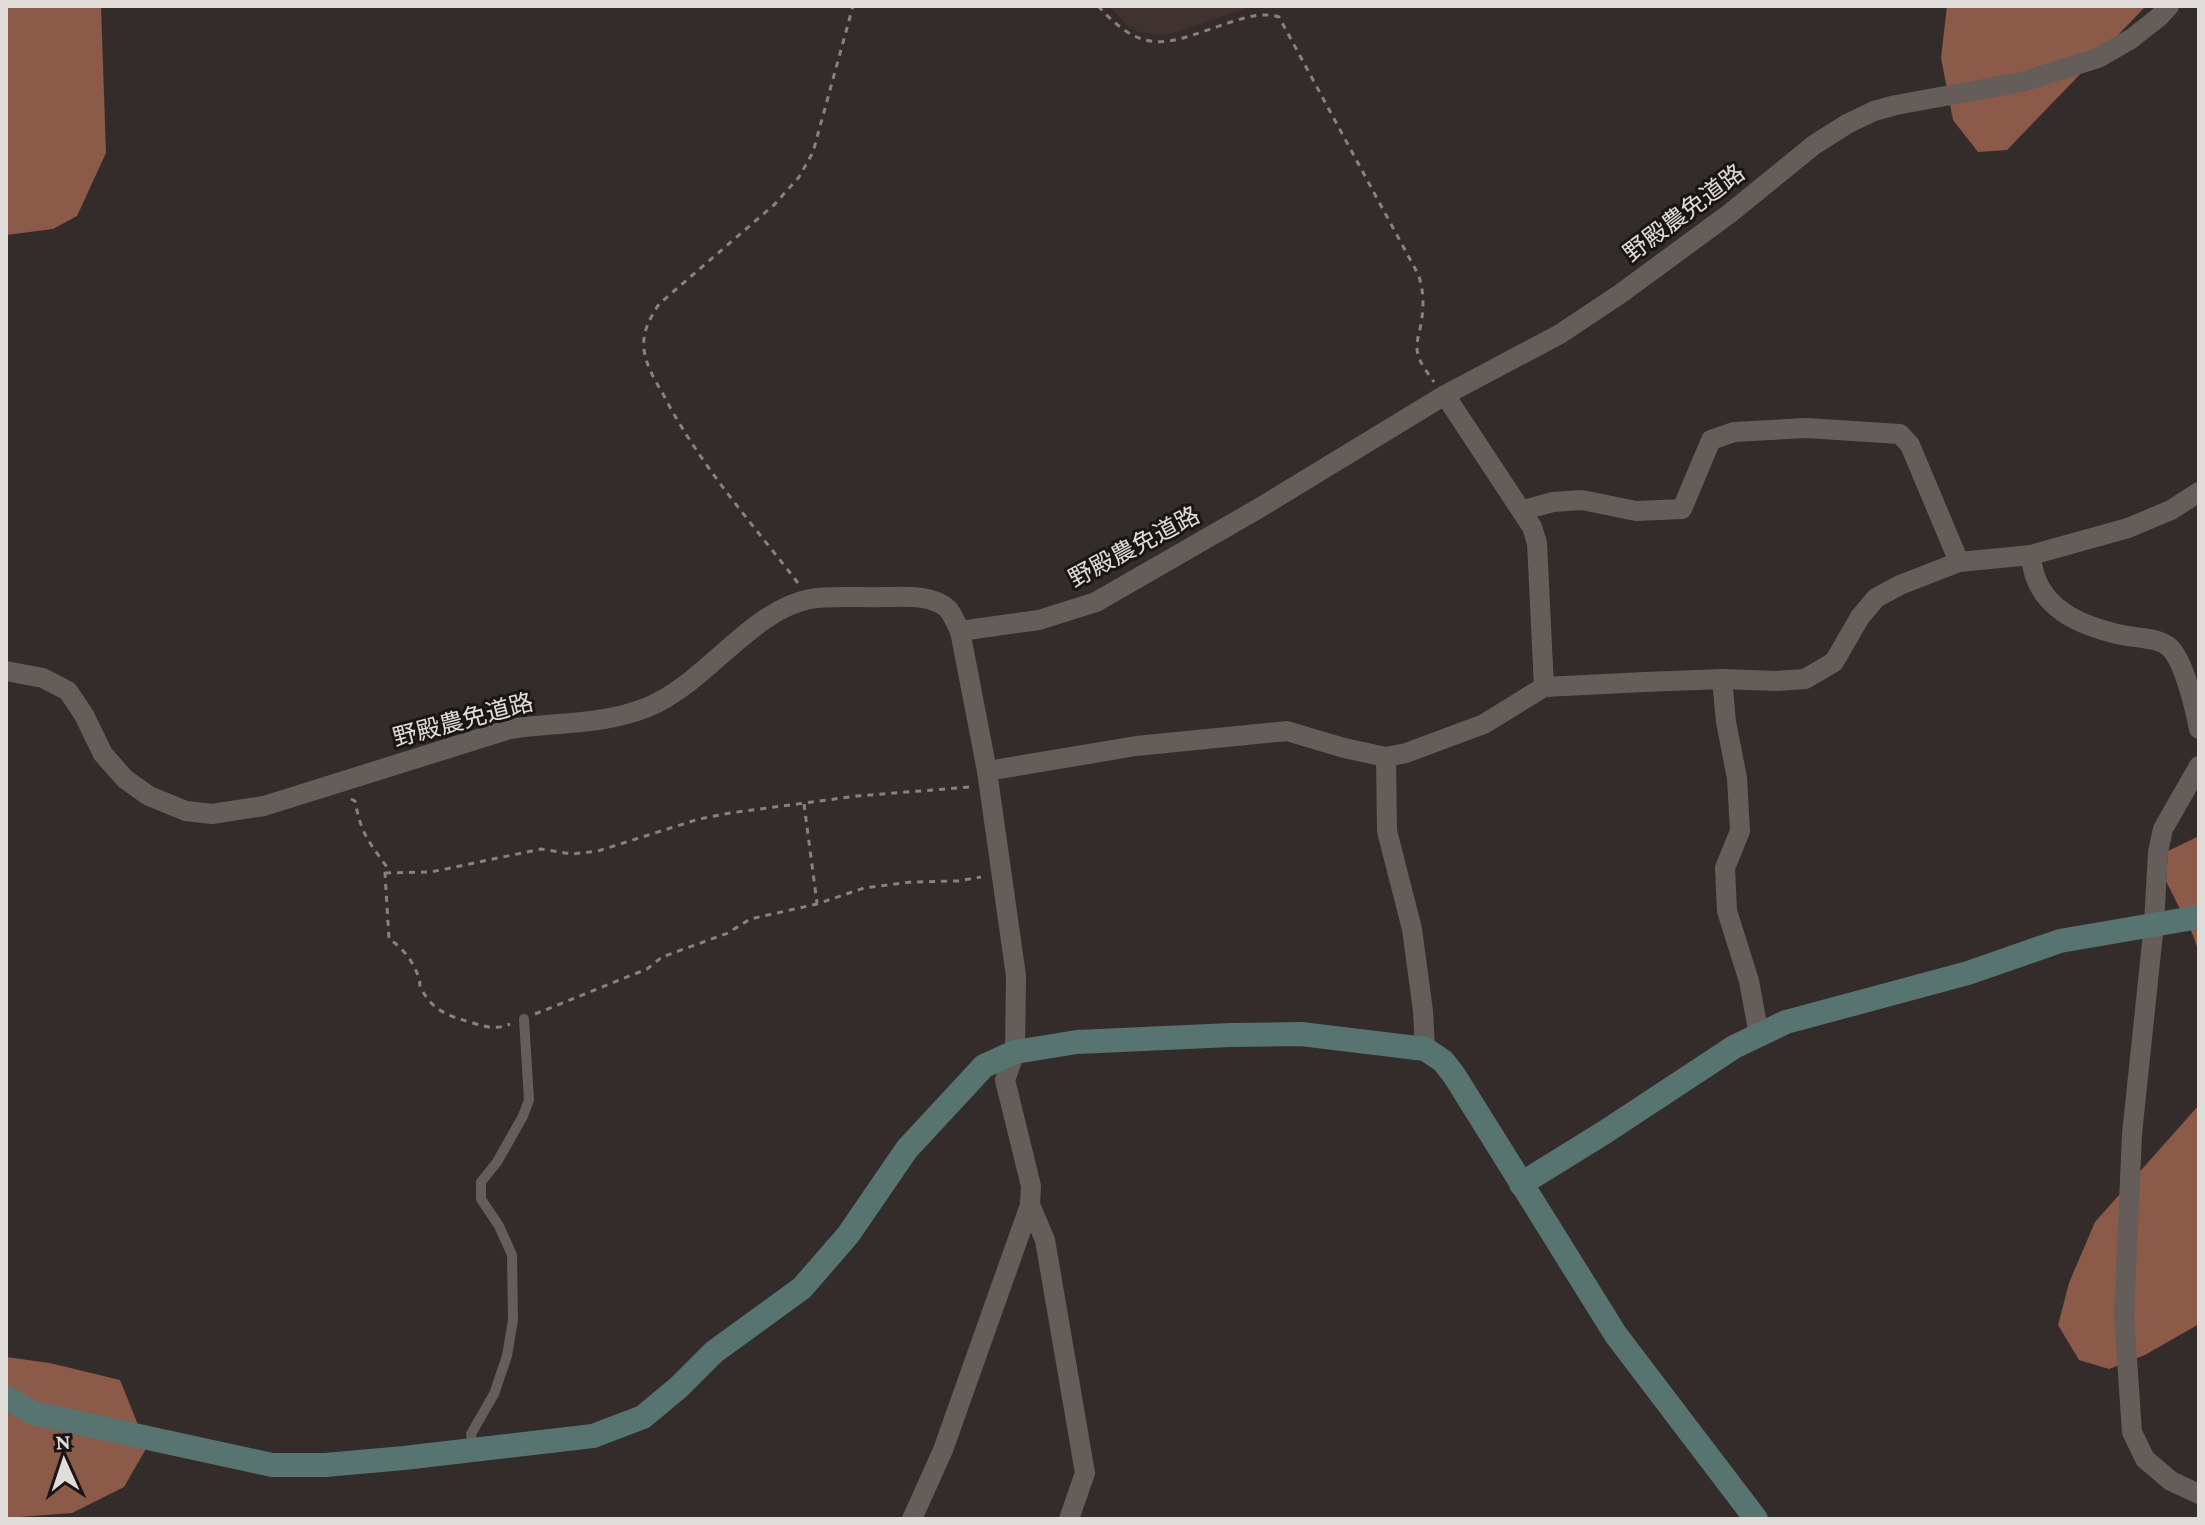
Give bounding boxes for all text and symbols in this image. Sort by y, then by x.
street label: 野殿農免道路 [1618,158,1749,267]
street label: 野殿農免道路 [1064,501,1204,592]
street label: 野殿農免道路 [390,688,536,751]
north arrow [24,1421,104,1501]
text: N [55,1429,71,1454]

